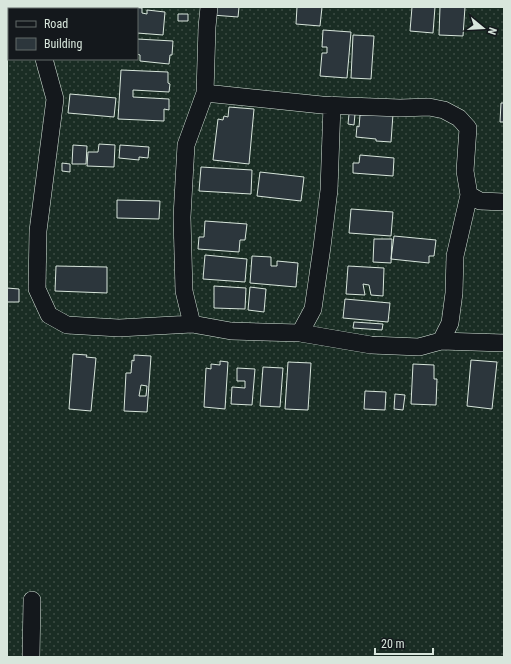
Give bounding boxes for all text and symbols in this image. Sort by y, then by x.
legend [8,8,138,60]
north arrow [463,8,503,48]
text: Road [44,17,68,31]
text: N [485,26,499,36]
text: Building [44,37,82,51]
scale bar [375,630,433,656]
text: 20 m [381,637,405,651]

